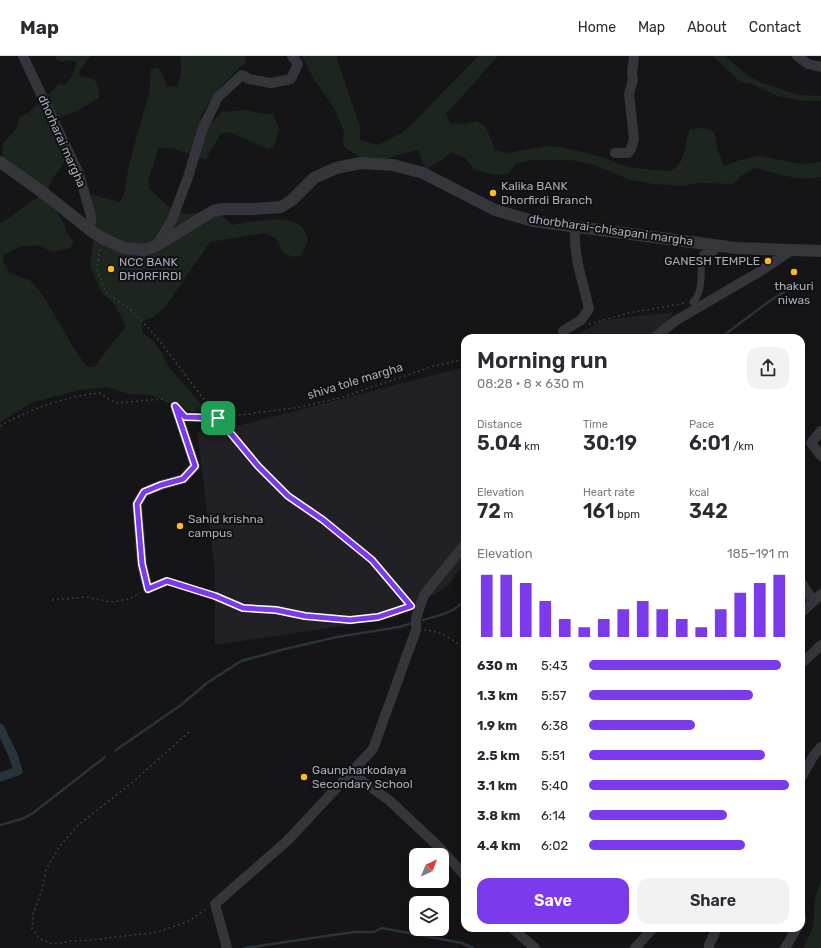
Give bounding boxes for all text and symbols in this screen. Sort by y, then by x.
text: Map [20,16,59,39]
text: Home [578,19,616,36]
text: Map [638,19,665,36]
text: About [687,19,727,36]
text: Contact [749,19,801,36]
street label: dhorharai margha [35,93,89,189]
place label: Kalika BANK Dhorfirdi Branch [501,179,592,207]
marker: Kalika BANK Dhorfirdi Branch [488,188,498,198]
street label: dhorbharai-chisapani margha [528,212,694,248]
place label: GANESH TEMPLE [664,254,760,268]
place label: NCC BANK DHORFIRDI [119,255,182,283]
marker: GANESH TEMPLE [763,256,773,266]
marker: NCC BANK DHORFIRDI [106,264,116,274]
marker: thakuri niwas [789,267,799,277]
place label: thakuri niwas [774,279,814,307]
text: Morning run [477,347,608,374]
button: share [747,347,789,389]
street label: shiva tole margha [306,360,404,402]
text: 08:28 · 8 × 630 m [477,376,584,391]
pin [201,401,235,435]
icon: arrive [207,407,229,429]
text: Distance [477,418,522,431]
text: Time [583,418,608,431]
text: Pace [689,418,714,431]
text: 5.04 [477,431,522,455]
text: 30:19 [583,431,637,455]
text: 6:01 [689,431,730,455]
text: km [522,440,540,453]
text: /km [730,440,754,453]
text: Elevation [477,486,524,499]
text: Heart rate [583,486,635,499]
text: kcal [689,486,709,499]
text: 72 [477,499,501,523]
text: 161 [583,499,614,523]
text: 342 [689,499,728,523]
text: m [501,508,513,521]
text: bpm [614,508,640,521]
place label: Sahid krishna campus [188,512,263,540]
marker: Sahid krishna campus [175,521,185,531]
text: Elevation [477,546,533,561]
text: 185–191 m [727,546,789,561]
text: 630 m [477,658,518,673]
text: 5:43 [541,658,568,673]
text: 1.3 km [477,688,518,703]
text: 5:57 [541,688,566,703]
text: 1.9 km [477,718,517,733]
text: 6:38 [541,718,568,733]
text: 2.5 km [477,748,520,763]
text: 5:51 [541,748,565,763]
place label: Gaunpharkodaya Secondary School [312,763,413,791]
marker: Gaunpharkodaya Secondary School [299,772,309,782]
text: 3.1 km [477,778,517,793]
text: 5:40 [541,778,568,793]
text: 3.8 km [477,808,520,823]
text: 6:14 [541,808,566,823]
text: 4.4 km [477,838,521,853]
text: 6:02 [541,838,568,853]
north arrow [409,848,449,888]
map controls [409,848,449,936]
button: Save [477,878,629,924]
button: Share [637,878,789,924]
button: layers [409,896,449,936]

